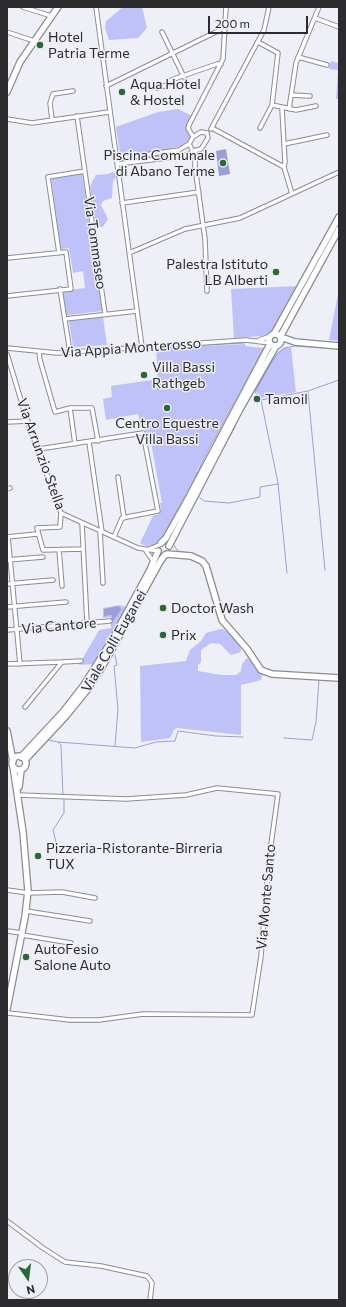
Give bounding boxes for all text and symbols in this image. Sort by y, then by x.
scale bar [210,8,310,34]
text: 200 m [215,16,250,30]
place label: Hotel Patria Terme [48,29,130,62]
marker: Hotel Patria Terme [35,40,45,50]
place label: Aqua Hotel & Hostel [130,76,201,108]
marker: Aqua Hotel & Hostel [117,87,127,97]
place label: Piscina Comunale di Abano Terme [103,147,215,180]
marker: Piscina Comunale di Abano Terme [218,158,228,168]
street label: Via Tommaseo [80,196,110,290]
place label: Palestra Istituto LB Alberti [166,256,268,288]
marker: Palestra Istituto LB Alberti [271,267,281,277]
street label: Via Appia Monterosso [60,335,202,361]
place label: Villa Bassi Rathgeb [152,359,215,392]
marker: Villa Bassi Rathgeb [139,370,149,380]
place label: Tamoil [265,391,308,407]
marker: Tamoil [252,394,262,404]
street label: Via Arrunzio Stella [13,396,69,512]
marker: Centro Equestre Villa Bassi [162,403,172,413]
place label: Centro Equestre Villa Bassi [115,415,219,448]
street label: Viale Colli Euganei [78,587,150,695]
place label: Doctor Wash [171,600,254,616]
marker: Doctor Wash [158,603,168,613]
street label: Via Cantore [21,614,97,638]
place label: Prix [171,627,196,643]
marker: Prix [158,630,168,640]
place label: Pizzeria-Ristorante-Birreria TUX [46,840,223,872]
street label: Via Monte Santo [253,843,279,951]
marker: Pizzeria-Ristorante-Birreria TUX [33,851,43,861]
place label: AutoFesio Salone Auto [34,941,111,974]
marker: AutoFesio Salone Auto [21,952,31,962]
north arrow [8,1259,48,1299]
text: N [25,1283,36,1297]

